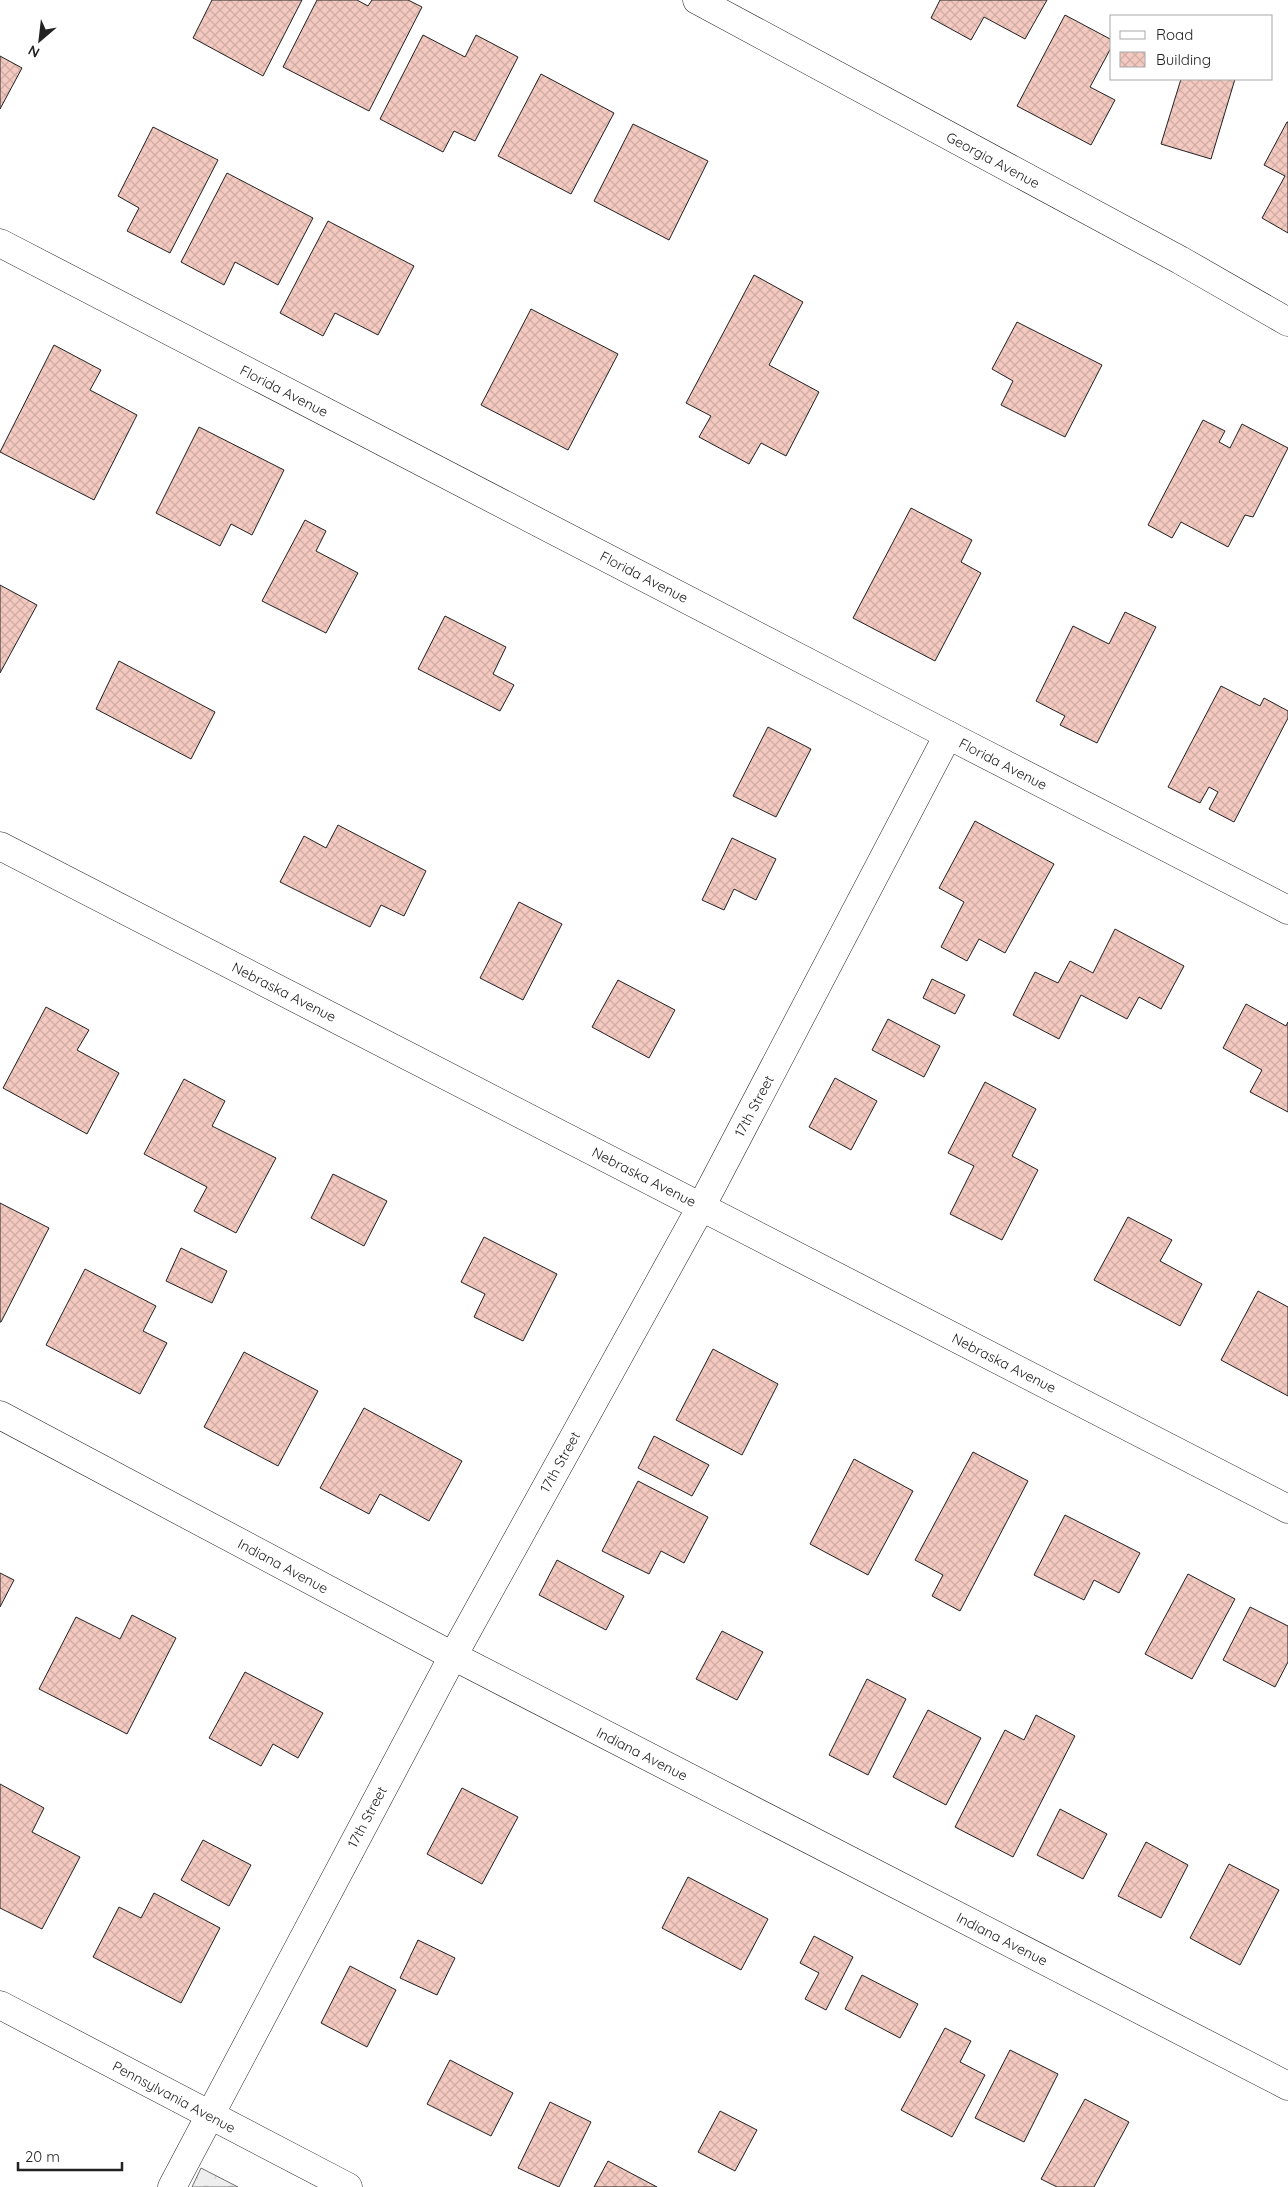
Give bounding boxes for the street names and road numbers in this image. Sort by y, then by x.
street label: Georgia Avenue [943,128,1043,192]
street label: Florida Avenue [237,361,331,421]
street label: Florida Avenue [597,547,691,607]
street label: Florida Avenue [956,734,1050,794]
street label: Nebraska Avenue [229,958,339,1026]
street label: 17th Street [730,1072,778,1140]
street label: Nebraska Avenue [589,1143,699,1211]
street label: Nebraska Avenue [949,1329,1059,1397]
street label: 17th Street [536,1428,584,1496]
street label: Indiana Avenue [235,1535,331,1597]
street label: Indiana Avenue [593,1723,691,1785]
street label: 17th Street [343,1783,391,1851]
street label: Indiana Avenue [953,1908,1051,1970]
street label: Pennsylvania Avenue [109,2057,239,2137]

